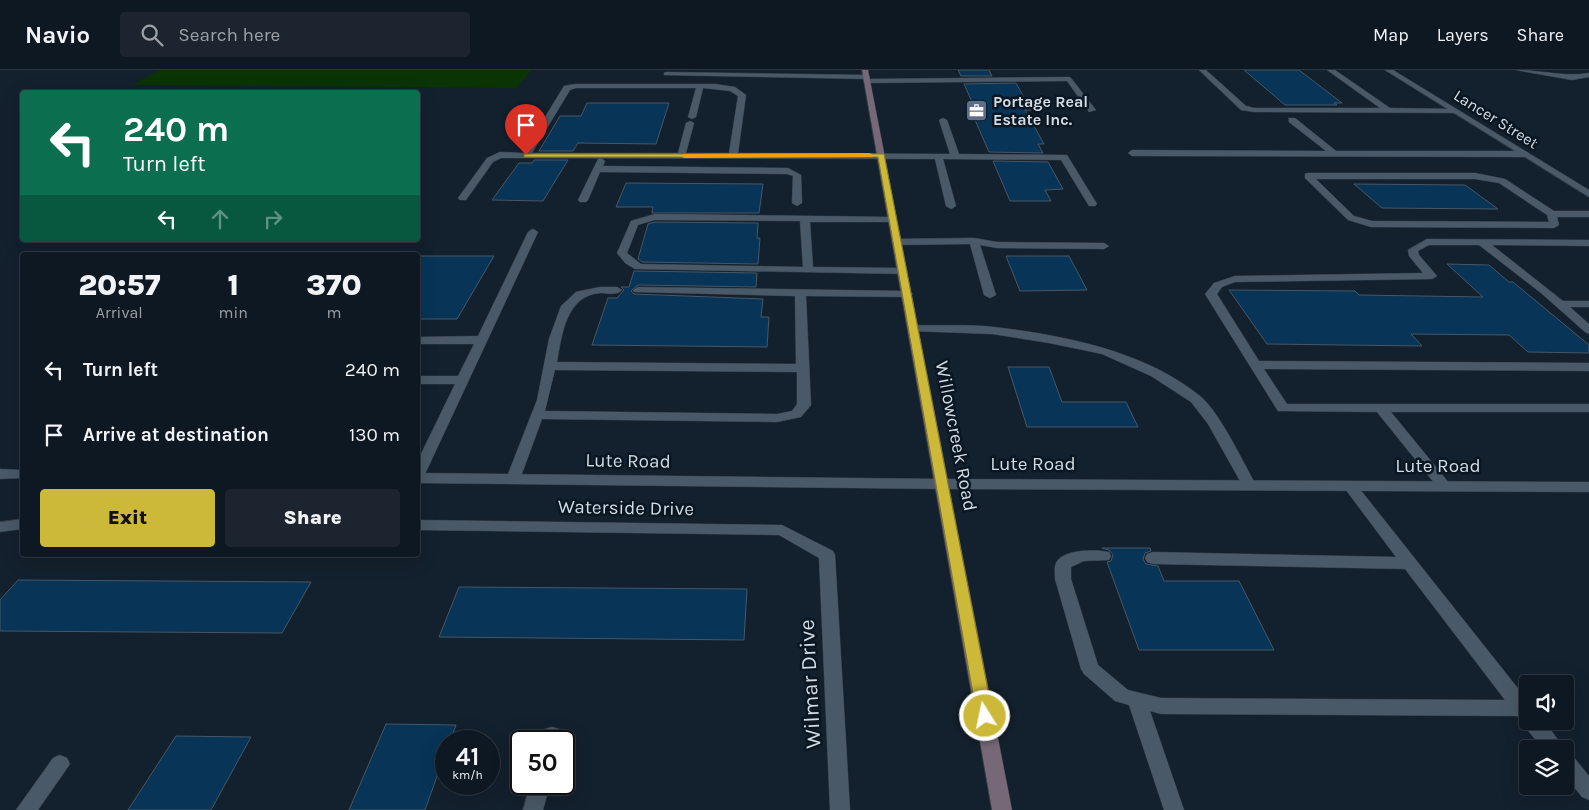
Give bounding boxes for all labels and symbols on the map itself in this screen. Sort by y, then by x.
street label: Lancer Street [1450,86,1542,152]
place label: Portage Real Estate Inc. [993,92,1088,129]
office icon: Portage Real Estate Inc. [965,98,989,122]
pin [505,104,547,155]
street label: Willowcreek Road [931,359,981,513]
street label: Lute Road [585,449,671,473]
street label: Lute Road [990,453,1076,475]
street label: Lute Road [1395,455,1481,477]
street label: Waterside Drive [558,496,694,520]
street label: Wilmar Drive [794,619,826,749]
position arrow [958,689,1010,741]
speed limit sign: 50 [510,730,575,795]

